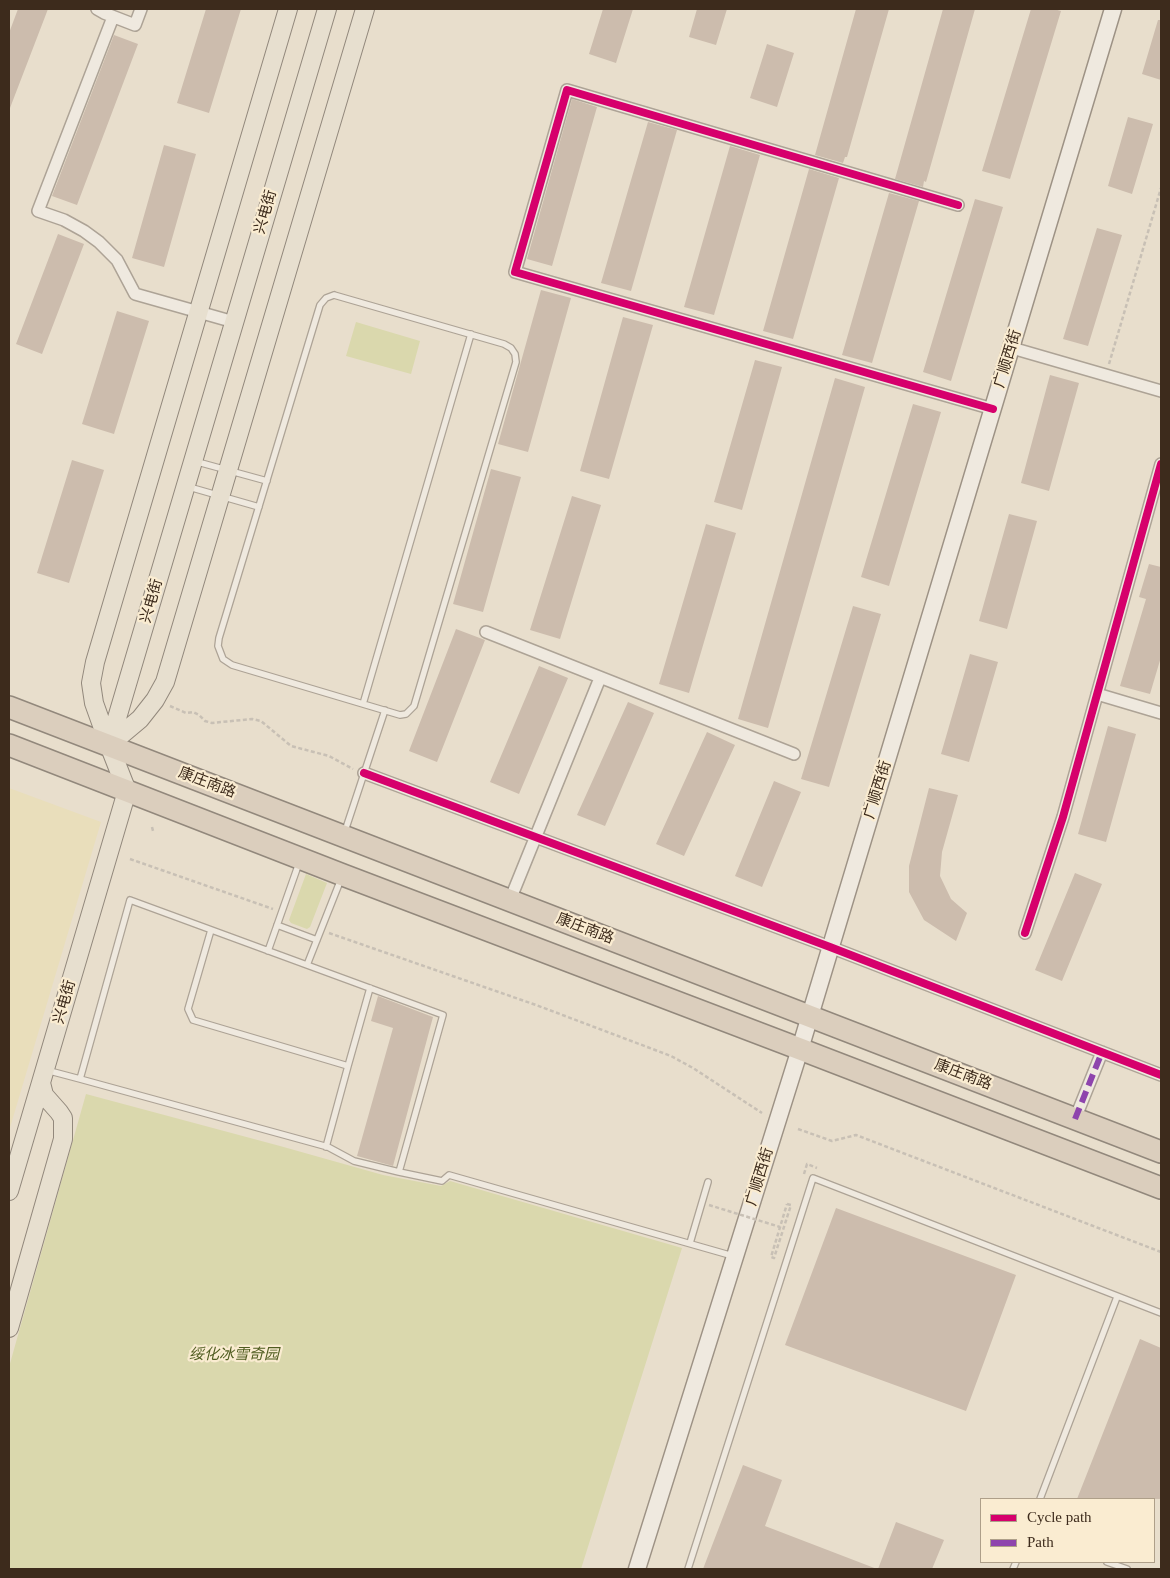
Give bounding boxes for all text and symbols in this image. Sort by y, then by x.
street label: 兴电街 [251,188,281,236]
street label: 广顺西街 [991,328,1025,390]
street label: 兴电街 [137,577,167,625]
street label: 广顺西街 [861,759,895,821]
street label: 康庄南路 [176,764,238,802]
street label: 康庄南路 [554,910,616,948]
street label: 兴电街 [50,978,80,1026]
street label: 康庄南路 [932,1056,994,1094]
street label: 广顺西街 [743,1146,777,1208]
park label: 绥化冰雪奇园 [189,1346,279,1364]
legend [980,1498,1155,1563]
text: Cycle path [1027,1509,1092,1525]
text: Path [1027,1534,1054,1550]

